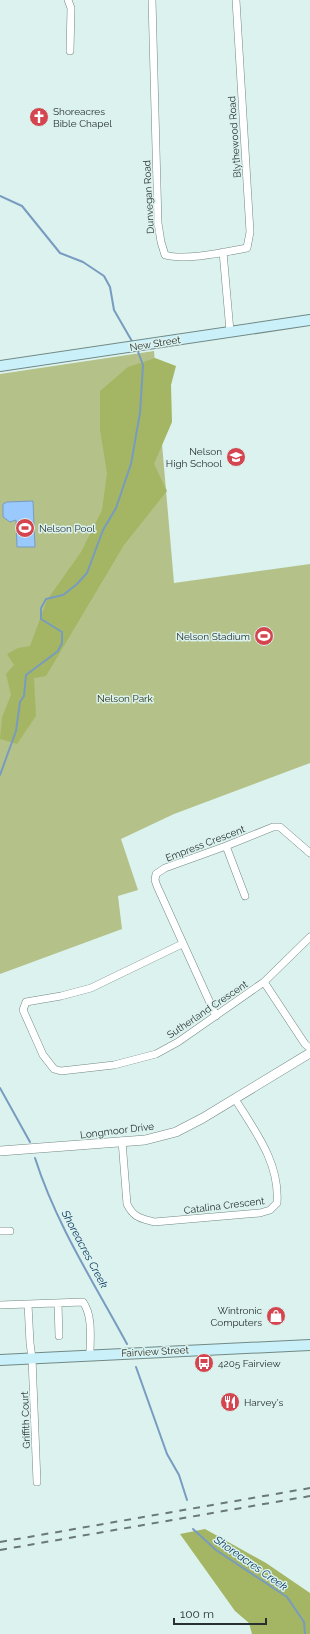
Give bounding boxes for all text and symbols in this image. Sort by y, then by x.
street label: Blythewood Road [226,96,243,178]
church icon: Shoreacres Bible Chapel [28,106,50,128]
place label: Shoreacres Bible Chapel [53,106,112,129]
street label: Dunvegan Road [141,160,156,234]
street label: New Street [129,334,182,353]
place label: Nelson High School [166,446,222,469]
school or university icon: Nelson High School [225,446,247,468]
sports icon: Nelson Pool [14,517,36,539]
place label: Nelson Pool [39,523,95,534]
sports icon: Nelson Stadium [253,625,275,647]
place label: Nelson Stadium [176,631,250,642]
park label: Nelson Park [97,693,154,704]
street label: Empress Crescent [164,823,247,864]
street label: Sutherland Crescent [165,978,250,1040]
street label: Longmoor Drive [79,1120,155,1140]
street label: Catalina Crescent [183,1195,266,1216]
water label: Shoreacres Creek [58,1207,111,1291]
place label: Wintronic Computers [210,1305,263,1328]
shop icon: Wintronic Computers [265,1305,287,1327]
street label: Fairview Street [121,1344,190,1359]
bus stop icon: 4205 Fairview [193,1352,215,1374]
place label: 4205 Fairview [218,1358,281,1369]
street label: Griffith Court [19,1390,32,1449]
restaurant icon: Harvey's [219,1391,241,1413]
place label: Harvey's [244,1397,283,1408]
water label: Shoreacres Creek [211,1533,290,1594]
scale bar [174,1600,266,1626]
text: 100 m [180,1607,214,1621]

